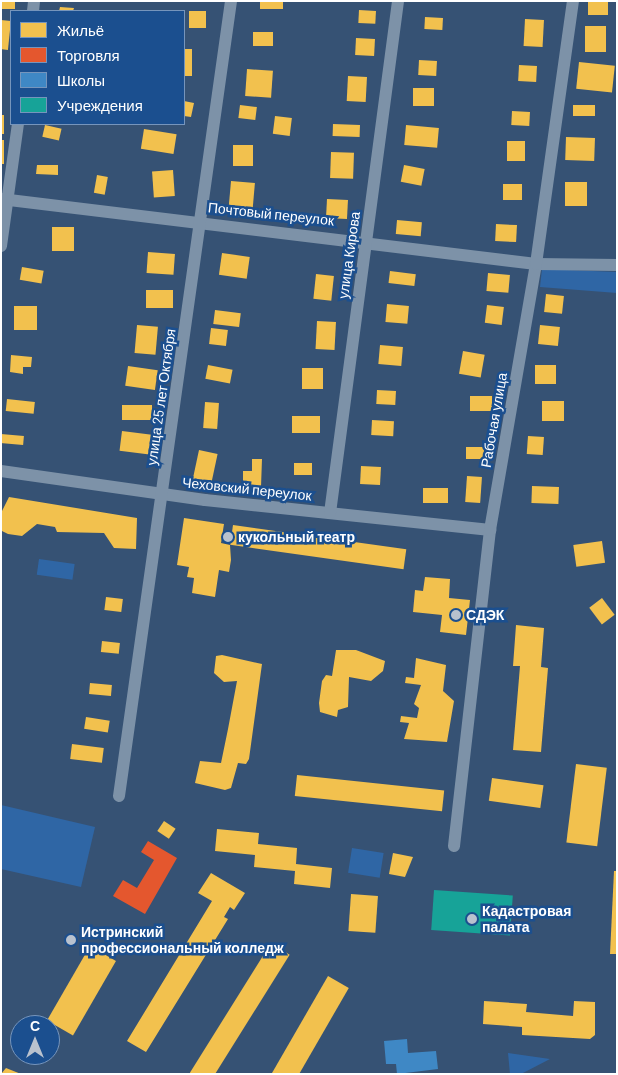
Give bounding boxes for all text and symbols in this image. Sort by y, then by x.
legend [10,10,185,125]
text: Жильё [57,21,104,39]
text: Торговля [57,46,120,64]
text: Школы [57,71,105,89]
text: Учреждения [57,96,143,114]
street label: Почтовый переулок [207,199,335,229]
street label: улица Кирова [335,210,363,300]
street label: улица 25 лет Октября [143,328,179,466]
street label: Рабочая улица [477,371,511,469]
street label: Чеховский переулок [181,474,313,504]
place label: кукольный театр [238,529,355,545]
marker: кукольный театр [222,531,234,543]
place label: СДЭК [466,607,504,623]
marker: СДЭК [450,609,462,621]
place label: Кадастровая палата [482,903,571,936]
marker: Кадастровая палата [466,913,478,925]
place label: Истринский профессиональный колледж [81,924,284,956]
marker: Истринский профессиональный колледж [65,934,77,946]
north arrow [10,1015,60,1065]
text: С [30,1017,40,1034]

